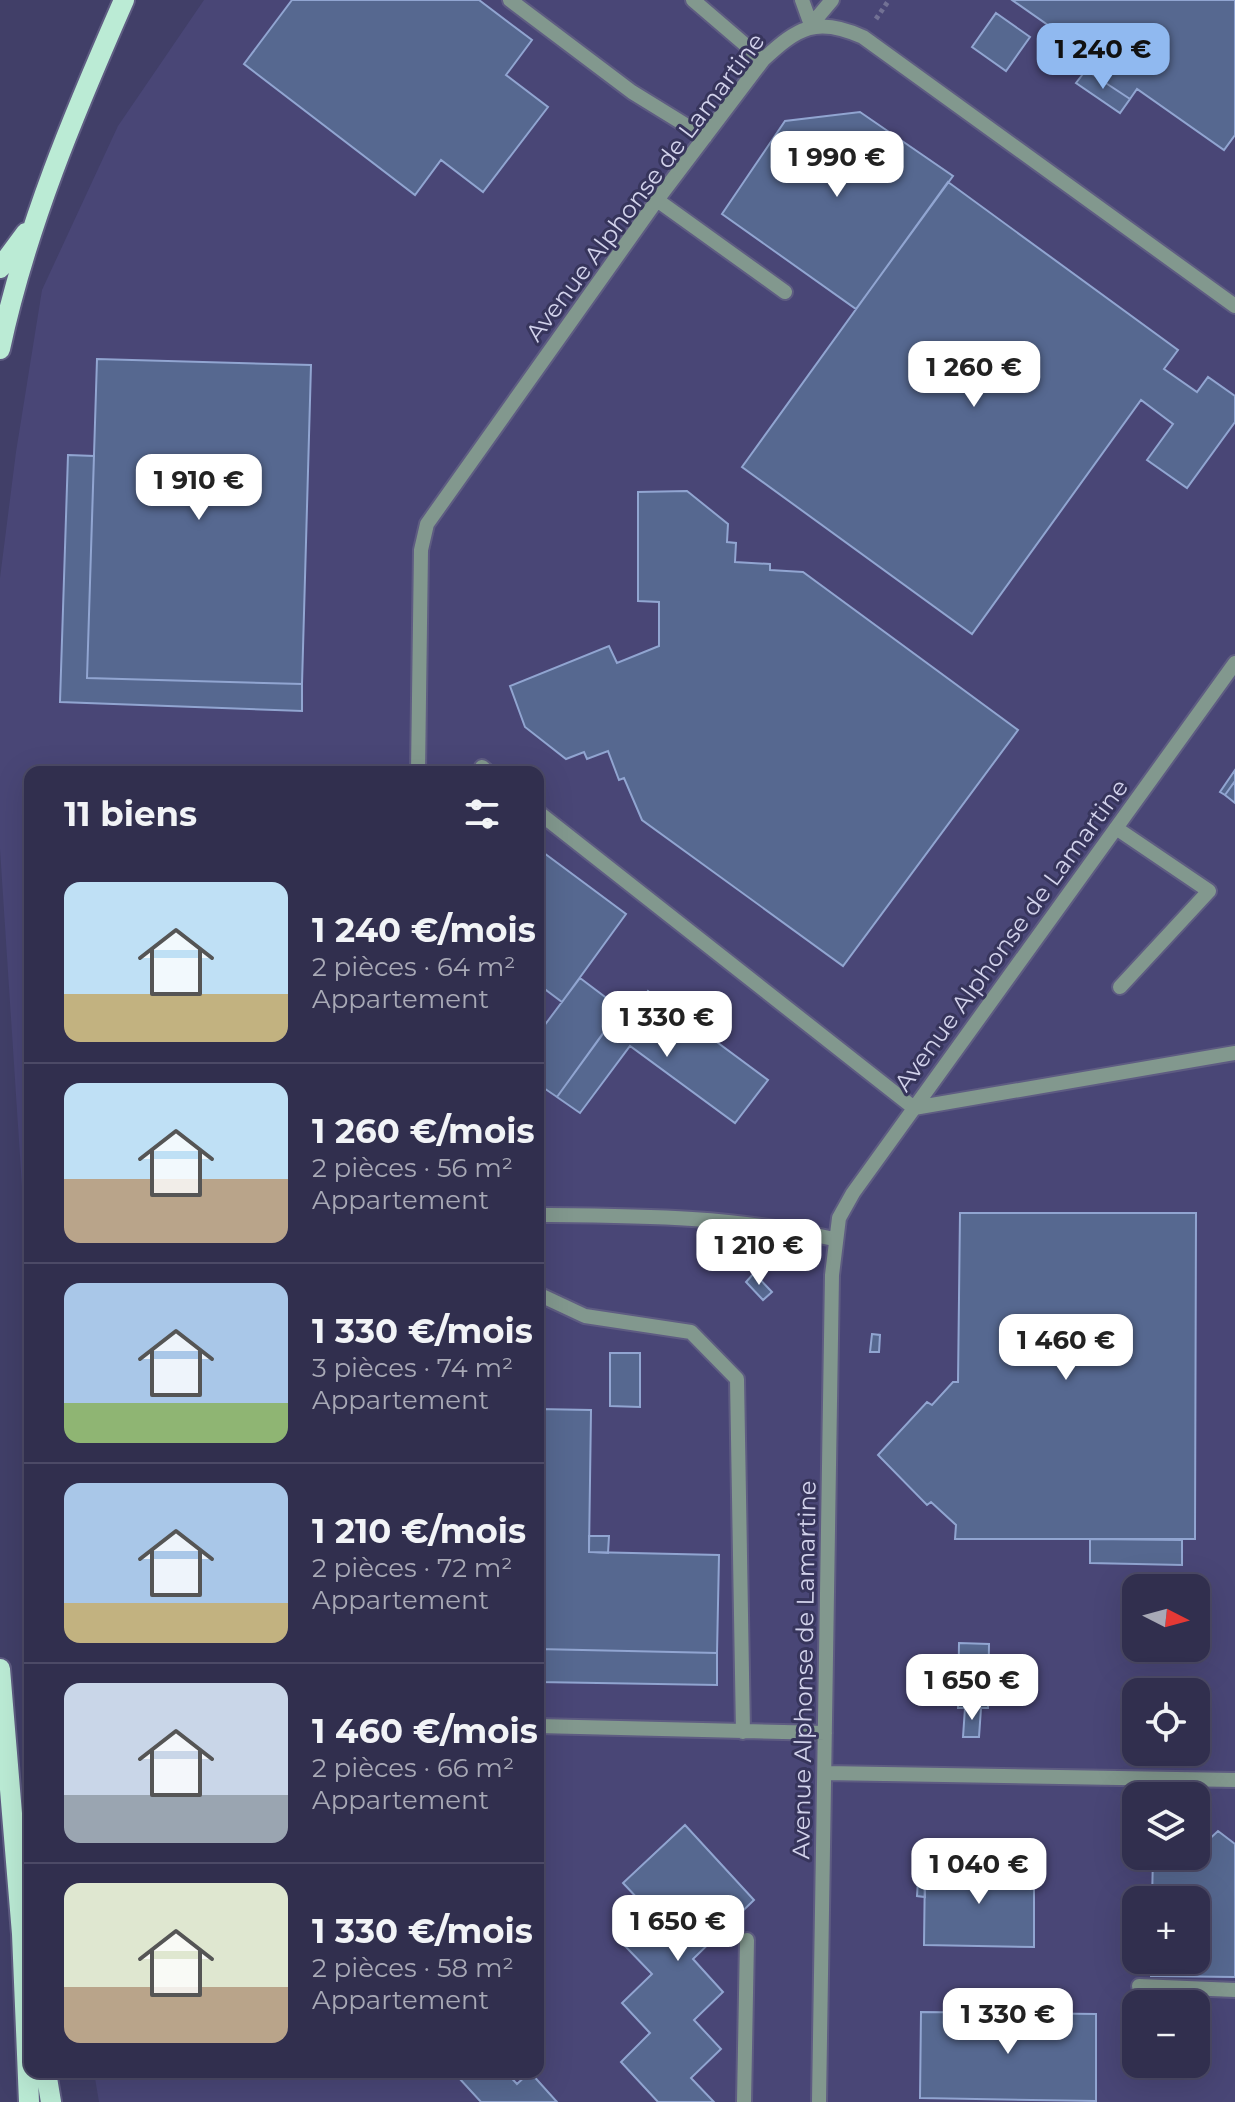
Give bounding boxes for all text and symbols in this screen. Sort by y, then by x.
pin: 1 240 € [1029,23,1177,91]
street label: Avenue Alphonse de Lamartine [519,27,771,347]
text: 1 240 € [1055,33,1151,65]
pin: 1 990 € [763,131,911,199]
text: 1 990 € [789,141,885,173]
pin: 1 260 € [900,341,1048,409]
text: 1 260 € [926,351,1022,383]
pin: 1 910 € [125,454,273,522]
text: 1 910 € [154,464,244,496]
street label: Avenue Alphonse de Lamartine [888,773,1134,1097]
icon: filters [460,792,504,836]
text: 11 biens [64,793,197,835]
text: 1 240 €/mois [312,909,536,951]
icon: home [128,914,224,1010]
text: 2 pièces · 64 m² [312,951,515,983]
text: Appartement [312,983,489,1015]
pin: 1 330 € [593,991,741,1059]
text: 1 330 € [620,1001,714,1033]
text: 1 260 €/mois [312,1110,534,1152]
icon: home [128,1115,224,1211]
text: 2 pièces · 56 m² [312,1152,513,1184]
text: Appartement [312,1184,489,1216]
pin: 1 210 € [685,1219,833,1287]
text: 1 210 € [714,1229,804,1261]
text: 1 330 €/mois [312,1310,533,1352]
pin: 1 460 € [992,1314,1140,1382]
icon: home [128,1315,224,1411]
text: 1 460 € [1017,1324,1115,1356]
text: 3 pièces · 74 m² [312,1352,513,1384]
text: Appartement [312,1384,489,1416]
street label: Avenue Alphonse de Lamartine [786,1480,822,1860]
text: 1 210 €/mois [312,1510,526,1552]
icon: home [128,1515,224,1611]
text: 2 pièces · 72 m² [312,1552,513,1584]
north arrow [1122,1574,1210,1662]
map controls [1122,1574,1210,2078]
text: Appartement [312,1584,489,1616]
pin: 1 650 € [898,1654,1046,1722]
text: 1 650 € [924,1664,1020,1696]
button: locate [1122,1678,1210,1766]
text: 1 460 €/mois [312,1710,538,1752]
icon: home [128,1715,224,1811]
text: 2 pièces · 66 m² [312,1752,514,1784]
button: layers [1122,1782,1210,1870]
text: Appartement [312,1784,489,1816]
pin: 1 040 € [905,1838,1053,1906]
text: 1 040 € [929,1848,1029,1880]
button: + [1122,1886,1210,1974]
pin: 1 650 € [604,1895,752,1963]
text: 1 650 € [630,1905,726,1937]
text: 1 330 €/mois [312,1910,533,1952]
icon: home [128,1915,224,2011]
text: 2 pièces · 58 m² [312,1952,514,1984]
text: Appartement [312,1984,489,2016]
pin: 1 330 € [934,1988,1082,2056]
button: − [1122,1990,1210,2078]
text: 1 330 € [961,1998,1055,2030]

